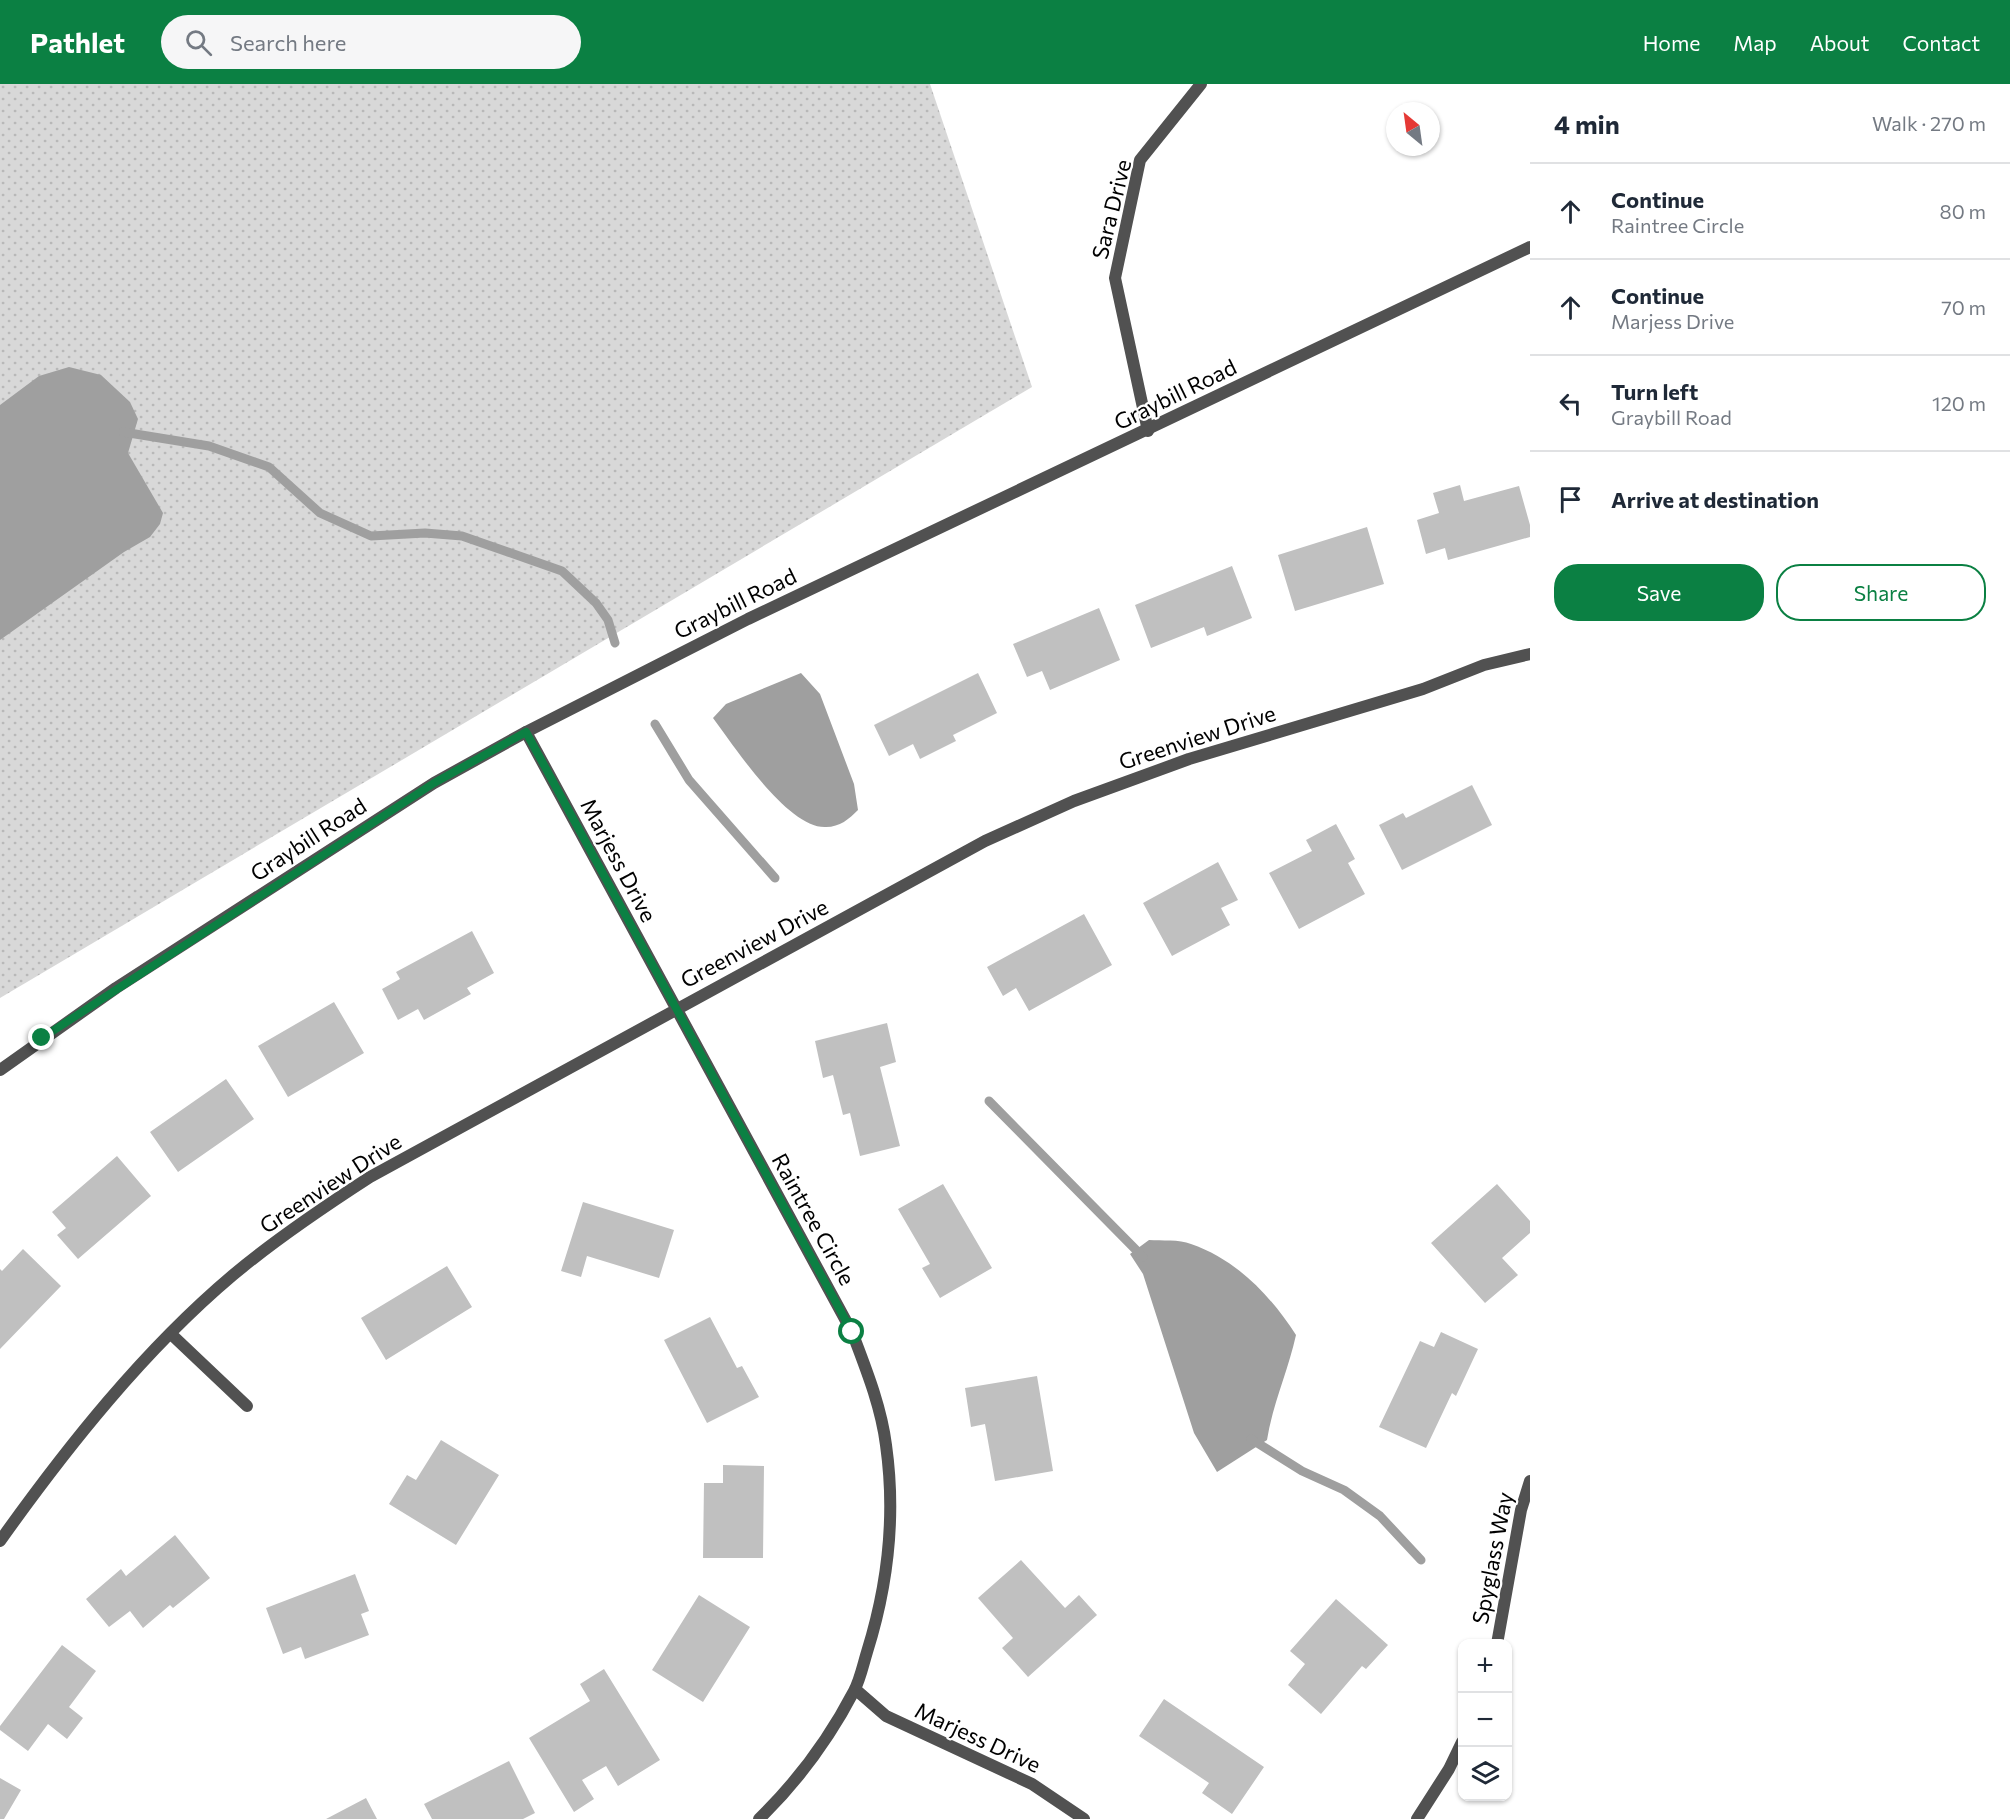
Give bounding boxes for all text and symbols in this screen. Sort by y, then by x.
search box [161,15,581,69]
text: Pathlet [30,25,125,59]
icon: search [182,26,215,59]
text: Search here [230,29,346,56]
text: Home [1643,30,1700,55]
text: Map [1733,30,1777,55]
text: About [1810,30,1869,55]
text: Contact [1902,30,1980,55]
north arrow [1386,102,1440,156]
text: 4 min [1554,108,1620,139]
text: Walk · 270 m [1872,111,1986,135]
street label: Sara Drive [1086,156,1136,262]
text: Continue [1611,186,1704,213]
icon: ahead [1554,195,1587,228]
text: 80 m [1940,199,1986,223]
text: Raintree Circle [1611,213,1744,237]
text: Continue [1611,282,1704,309]
icon: ahead [1554,291,1587,324]
text: 70 m [1941,295,1986,319]
text: Marjess Drive [1611,309,1734,333]
street label: Graybill Road [1109,353,1241,435]
text: Turn left [1611,378,1698,405]
icon: left [1554,387,1587,420]
text: 120 m [1932,391,1986,415]
text: Graybill Road [1611,405,1732,429]
icon: arrive [1554,483,1587,516]
text: Arrive at destination [1611,486,1819,513]
street label: Graybill Road [669,562,801,644]
button: Save [1554,564,1764,621]
button: Share [1776,564,1986,621]
street label: Greenview Drive [1115,699,1279,775]
street label: Graybill Road [245,792,371,886]
street label: Marjess Drive [575,794,663,926]
street label: Greenview Drive [676,893,832,993]
route end [28,1024,54,1050]
street label: Greenview Drive [254,1127,406,1239]
street label: Raintree Circle [767,1148,861,1290]
route start [838,1318,864,1344]
street label: Spyglass Way [1466,1490,1518,1626]
map controls [1458,1639,1512,1801]
button: + [1458,1639,1512,1693]
button: − [1458,1693,1512,1747]
street label: Marjess Drive [911,1696,1045,1778]
button: layers [1458,1747,1512,1801]

